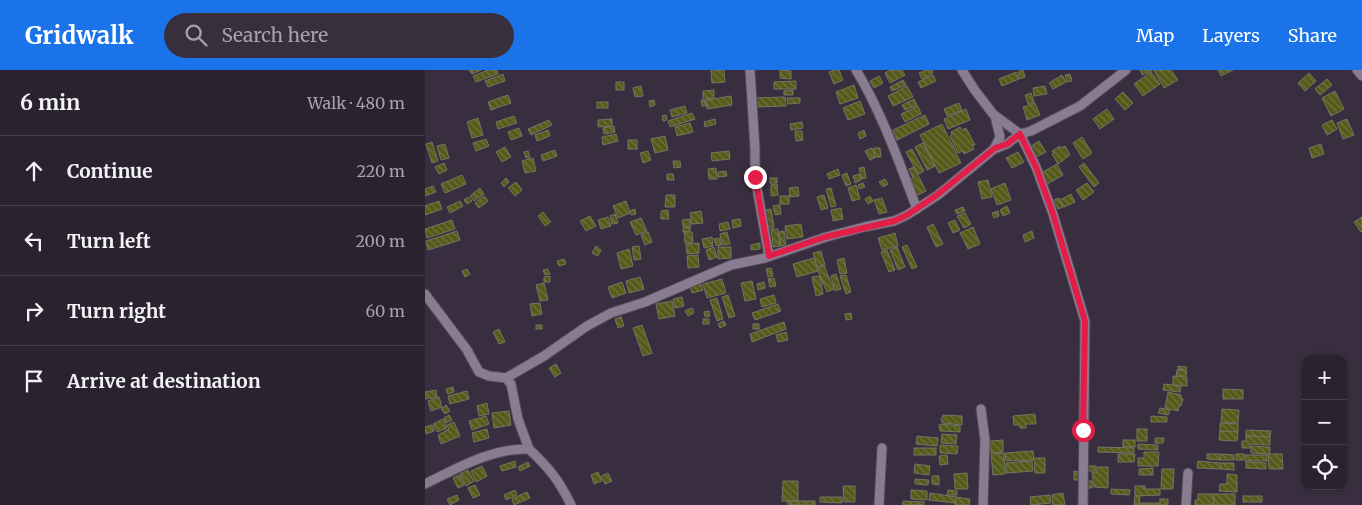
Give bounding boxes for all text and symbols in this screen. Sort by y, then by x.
search box [164,13,514,58]
text: Gridwalk [25,20,134,51]
icon: search [182,21,210,49]
text: Search here [222,23,328,47]
text: Map [1136,24,1174,47]
text: Layers [1202,24,1260,47]
text: Share [1288,24,1337,47]
text: 6 min [20,89,80,116]
text: Walk · 480 m [307,93,405,113]
icon: ahead [20,157,48,185]
text: Continue [67,159,153,183]
text: 220 m [357,161,405,181]
route end [744,166,767,189]
icon: left [20,227,48,255]
text: Turn left [67,229,151,253]
text: 200 m [355,231,405,251]
icon: right [20,297,48,325]
text: Turn right [67,299,166,323]
text: 60 m [365,301,405,321]
map controls [1302,355,1347,490]
button: + [1302,355,1347,400]
icon: arrive [20,367,48,395]
text: Arrive at destination [67,369,261,393]
button: − [1302,400,1347,445]
route start [1072,419,1095,442]
button: locate [1302,445,1347,490]

